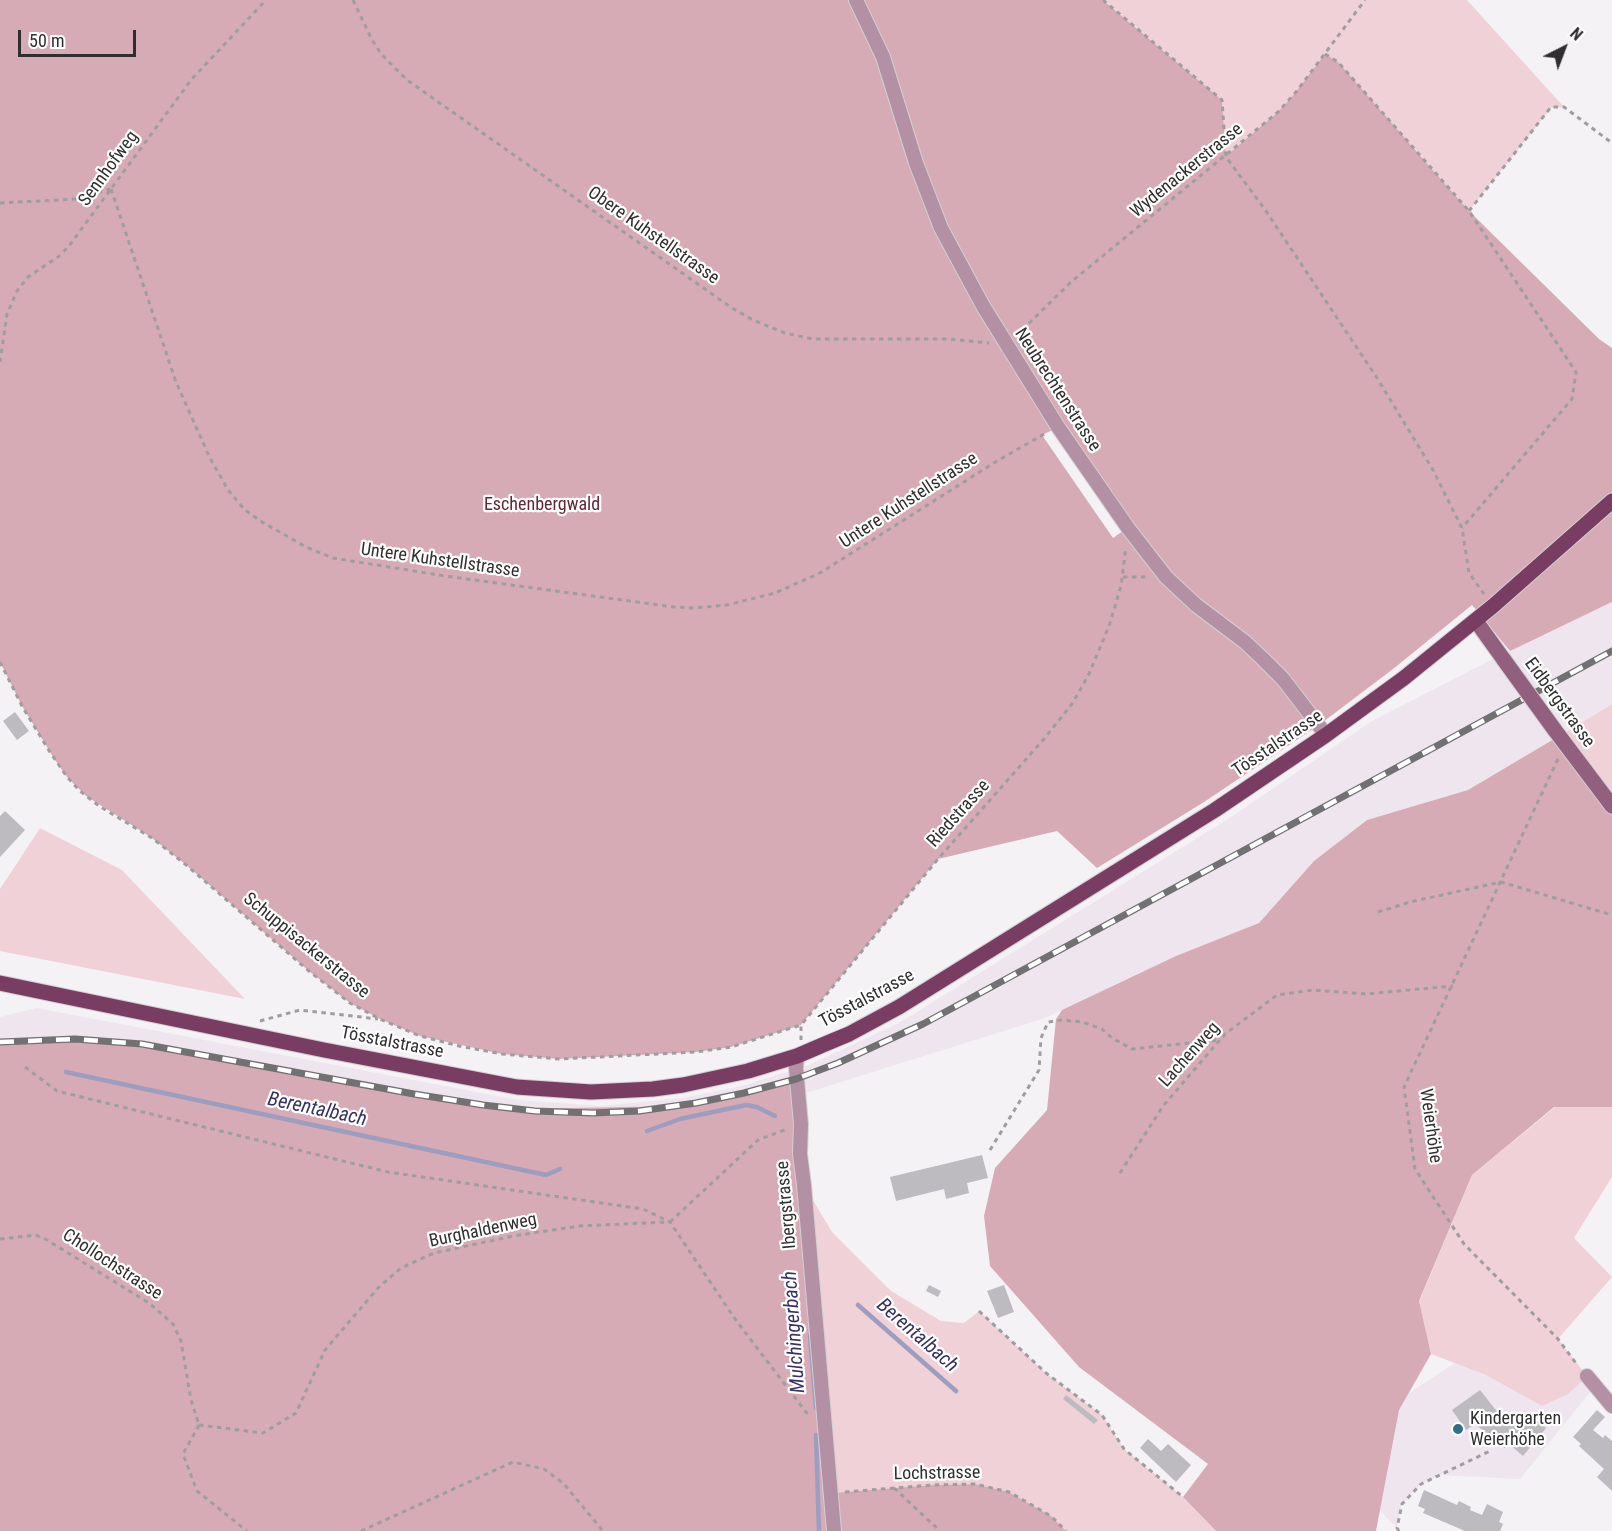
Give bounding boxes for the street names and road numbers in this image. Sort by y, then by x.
street label: Wydenackerstrasse [1127,119,1247,223]
street label: Sennhofweg [75,127,143,211]
street label: Obere Kuhstellstrasse [583,183,723,289]
street label: Neubrechtenstrasse [1009,324,1105,456]
street label: Untere Kuhstellstrasse [836,448,982,554]
street label: Untere Kuhstellstrasse [359,539,521,583]
street label: Eidbergstrasse [1519,654,1599,752]
street label: Tösstalstrasse [1229,706,1327,782]
street label: Riedstrasse [923,776,995,852]
street label: Schuppisackerstrasse [239,888,373,1004]
street label: Tösstalstrasse [816,965,918,1033]
street label: Lachenweg [1155,1018,1225,1092]
street label: Tösstalstrasse [339,1022,445,1064]
street label: Weierhöhe [1414,1087,1446,1165]
street label: Ibergstrasse [772,1160,802,1250]
street label: Burghaldenweg [427,1209,539,1253]
street label: Chollochstrasse [58,1225,166,1305]
street label: Lochstrasse [893,1462,981,1486]

